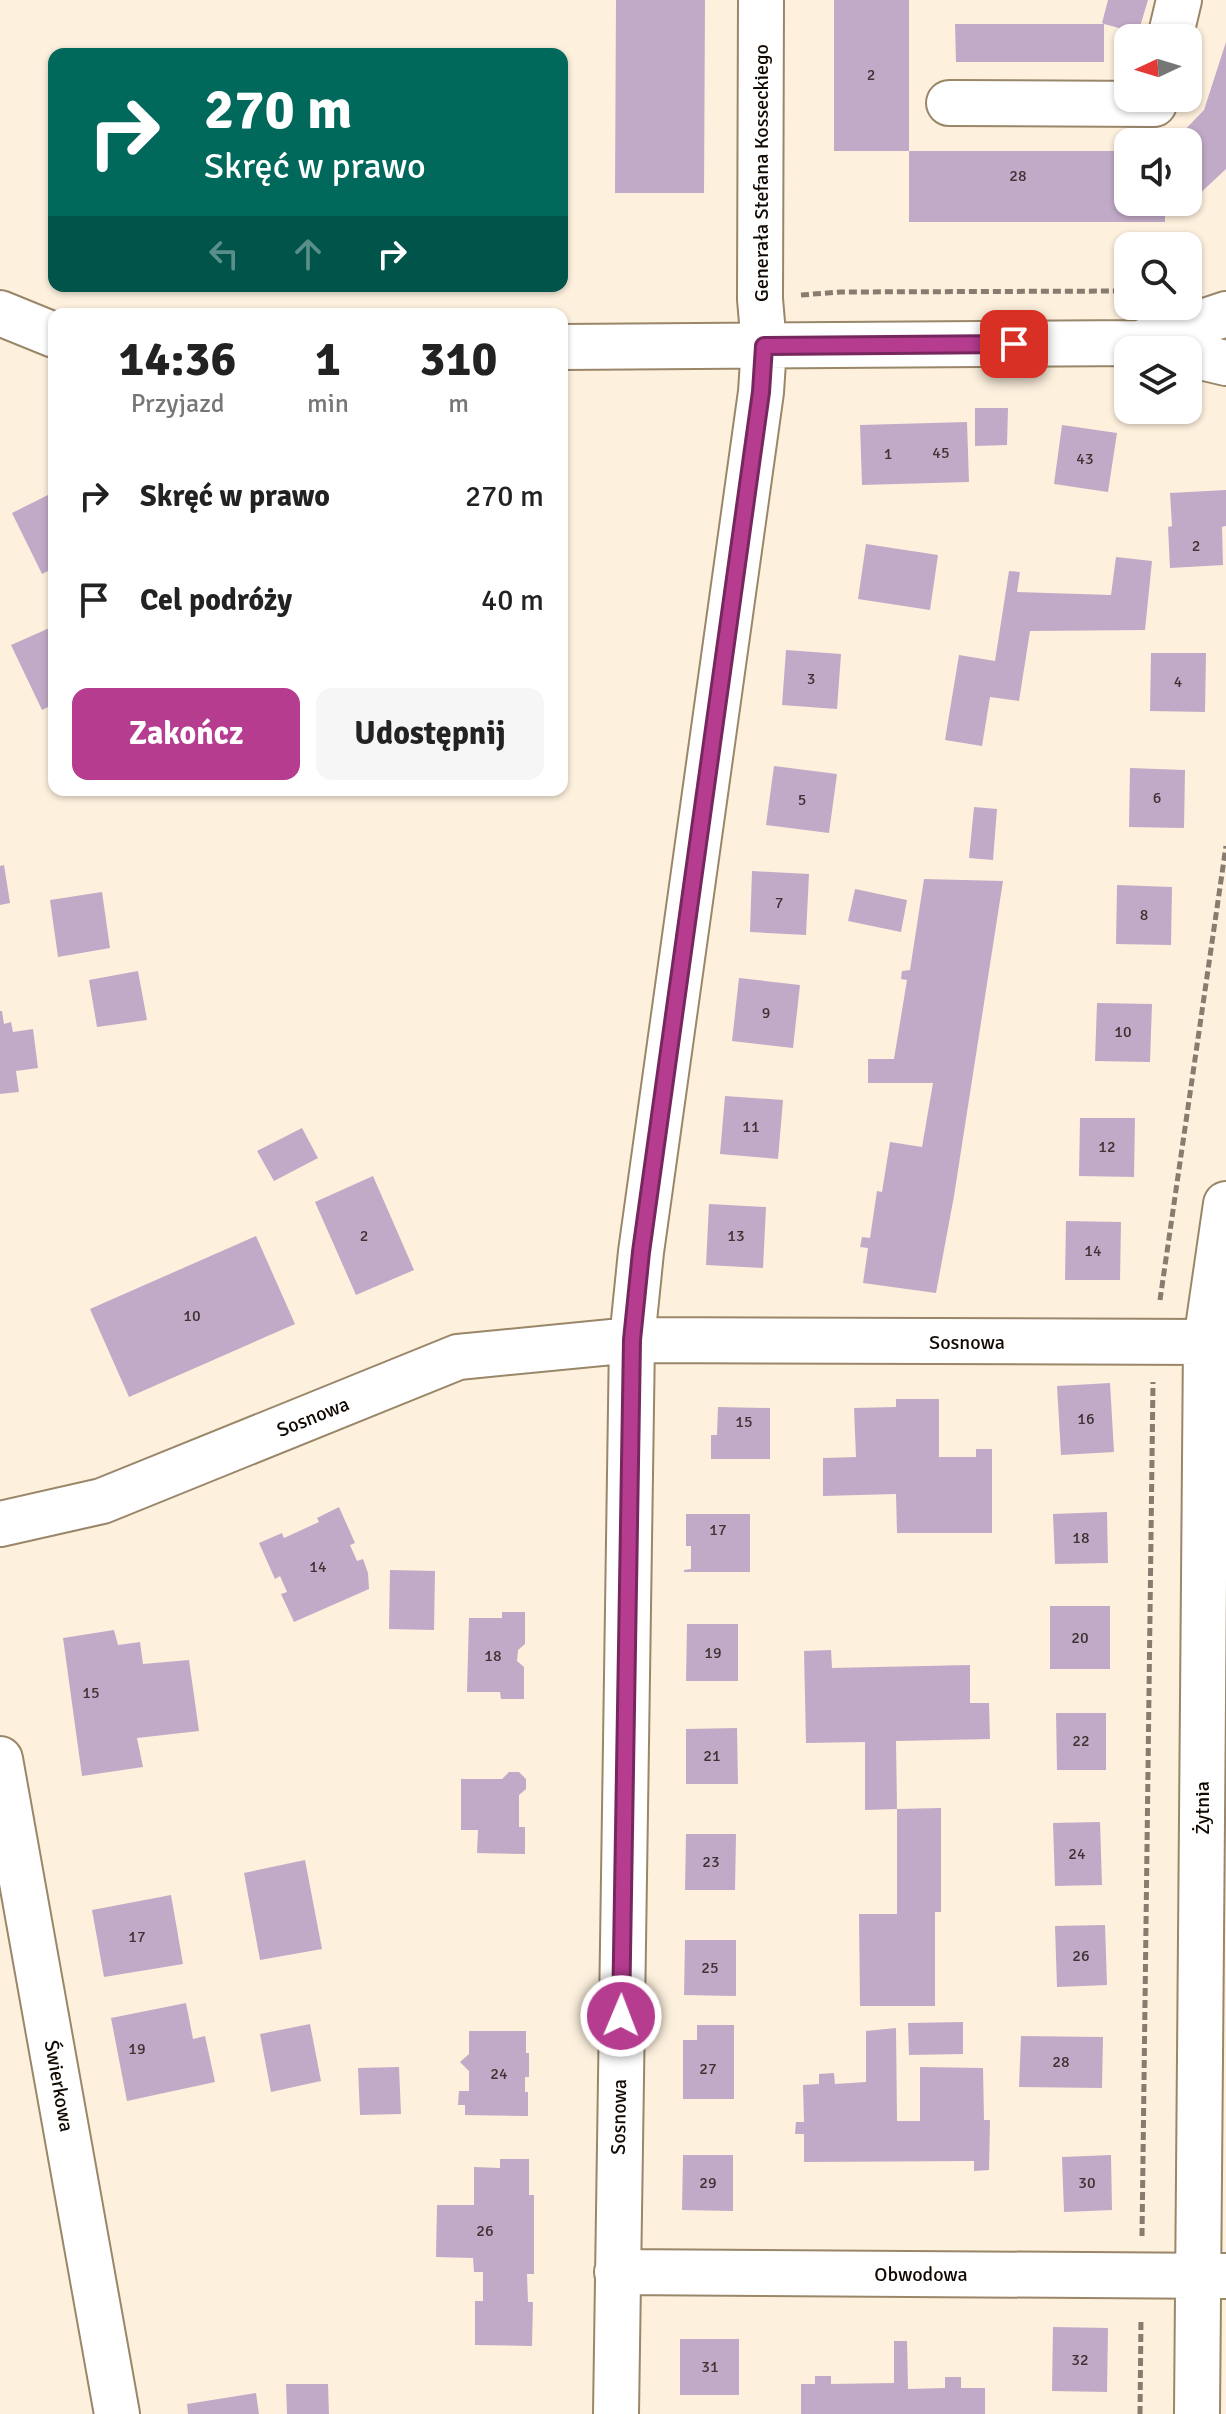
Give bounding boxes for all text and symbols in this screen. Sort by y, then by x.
north arrow [1114,24,1202,112]
map controls [1114,24,1202,424]
street label: Generała Stefana Kosseckiego [749,44,774,302]
house number: 2 [867,65,875,85]
text: 270 m [204,75,352,144]
icon: right [72,80,176,184]
button: sound [1114,128,1202,216]
text: Skręć w prawo [204,144,426,189]
house number: 28 [1009,166,1027,186]
icon: left [202,232,246,276]
icon: ahead [286,232,330,276]
icon: right [370,232,414,276]
button: search [1114,232,1202,320]
pin [980,310,1048,378]
icon: arrive [992,322,1036,366]
text: 14:36 [119,330,236,389]
text: 1 [315,330,341,389]
text: 310 [420,330,497,389]
button: layers [1114,336,1202,424]
text: Przyjazd [131,388,224,420]
text: min [307,388,349,420]
text: m [448,388,469,420]
house number: 45 [932,443,950,463]
house number: 1 [884,444,892,464]
house number: 43 [1076,449,1094,469]
icon: right [72,474,116,518]
text: Skręć w prawo [140,478,330,515]
text: 270 m [465,478,544,515]
house number: 2 [1192,536,1200,556]
icon: arrive [72,578,116,622]
text: Cel podróży [140,582,292,619]
text: 40 m [481,582,544,619]
house number: 3 [807,669,815,689]
house number: 4 [1174,672,1183,692]
button: Zakończ [72,688,300,780]
button: Udostępnij [316,688,544,780]
house number: 6 [1153,788,1161,808]
house number: 5 [798,790,806,810]
house number: 7 [775,893,783,913]
house number: 8 [1140,905,1148,925]
house number: 9 [762,1003,770,1023]
house number: 10 [1114,1022,1132,1042]
house number: 11 [742,1117,760,1137]
house number: 12 [1098,1137,1116,1157]
house number: 2 [360,1226,368,1246]
house number: 13 [727,1226,745,1246]
house number: 14 [1084,1241,1102,1261]
house number: 10 [183,1306,201,1326]
street label: Sosnowa [929,1330,1005,1355]
street label: Sosnowa [273,1391,353,1443]
house number: 16 [1077,1409,1095,1429]
house number: 15 [735,1412,753,1432]
house number: 17 [709,1520,727,1540]
house number: 18 [1072,1528,1090,1548]
house number: 14 [309,1557,327,1577]
house number: 20 [1071,1628,1089,1648]
house number: 19 [704,1643,722,1663]
house number: 18 [484,1646,502,1666]
house number: 15 [82,1683,100,1703]
house number: 22 [1072,1731,1090,1751]
house number: 21 [703,1746,721,1766]
street label: Żytnia [1190,1781,1215,1835]
house number: 24 [1068,1844,1086,1864]
house number: 23 [702,1852,720,1872]
house number: 17 [128,1927,146,1947]
house number: 26 [1072,1946,1090,1966]
house number: 25 [701,1958,719,1978]
position arrow [579,1974,663,2058]
street label: Świerkowa [39,2038,79,2134]
house number: 19 [128,2039,146,2059]
house number: 28 [1052,2052,1070,2072]
house number: 27 [699,2059,717,2079]
house number: 24 [490,2064,508,2084]
street label: Sosnowa [606,2079,632,2155]
house number: 29 [699,2173,717,2193]
house number: 30 [1078,2173,1096,2193]
house number: 26 [476,2221,494,2241]
street label: Obwodowa [874,2262,968,2287]
house number: 32 [1071,2350,1089,2370]
house number: 31 [701,2357,719,2377]

